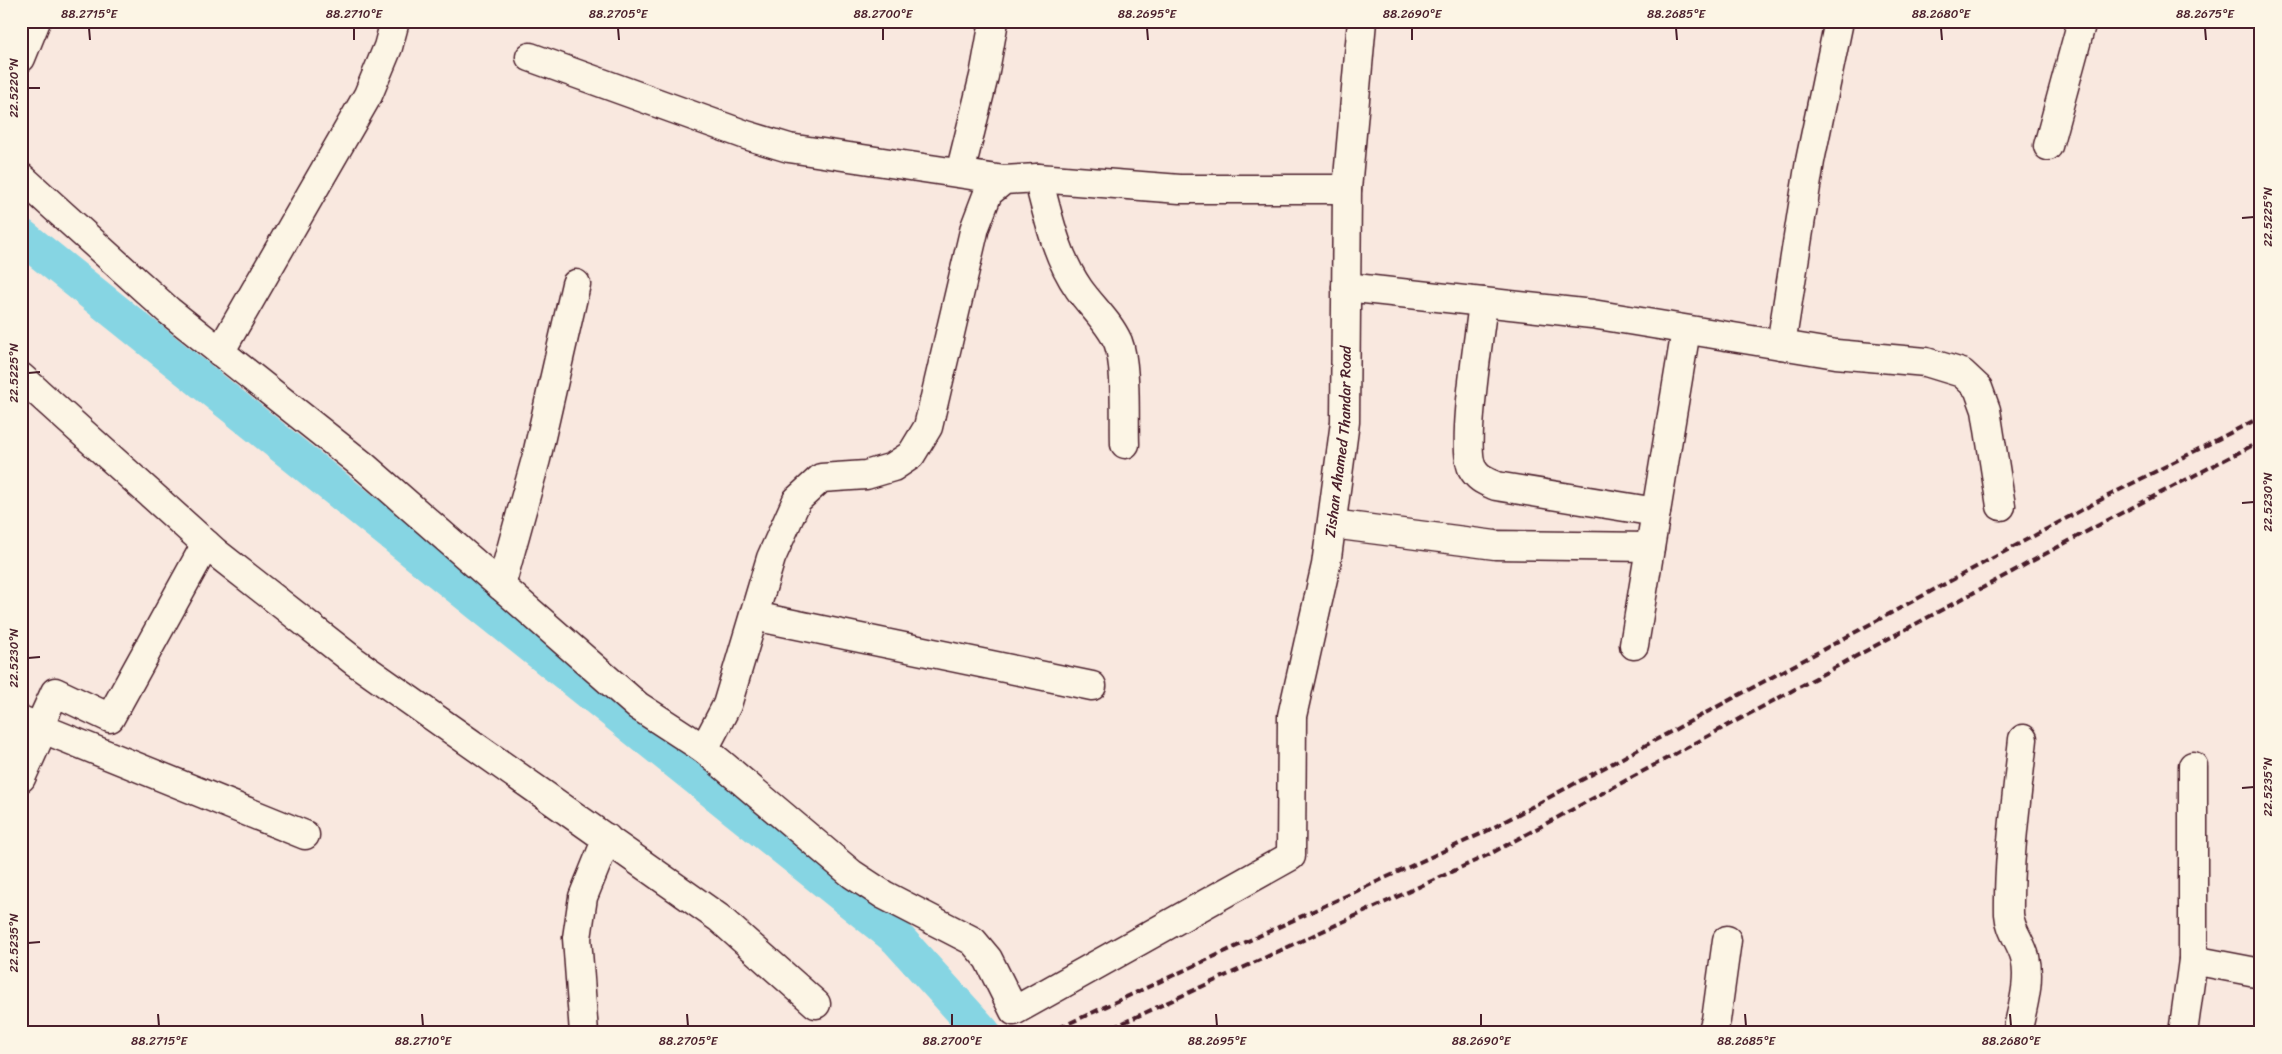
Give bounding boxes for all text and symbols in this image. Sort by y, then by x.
text: 88.2715°E [61,3,118,25]
text: 88.2710°E [326,3,384,25]
text: 88.2705°E [589,3,649,25]
text: 88.2700°E [854,3,914,25]
text: 88.2695°E [1118,3,1178,25]
text: 88.2690°E [1383,3,1443,25]
text: 88.2685°E [1647,3,1706,25]
text: 88.2680°E [1912,3,1972,25]
text: 88.2675°E [2176,3,2235,25]
text: 22.5220°N [3,57,25,118]
text: 22.5225°N [2257,187,2279,247]
text: 22.5225°N [3,343,25,403]
street label: Zishan Ahamed Thandar Road [1317,345,1359,539]
text: 22.5230°N [2257,472,2279,532]
text: 22.5230°N [3,628,25,688]
text: 22.5235°N [2257,757,2279,817]
text: 22.5235°N [3,913,25,973]
text: 88.2715°E [131,1030,188,1052]
text: 88.2710°E [395,1030,453,1052]
text: 88.2705°E [659,1030,719,1052]
text: 88.2700°E [923,1030,983,1052]
text: 88.2695°E [1188,1030,1248,1052]
text: 88.2690°E [1452,1030,1512,1052]
text: 88.2685°E [1717,1030,1776,1052]
text: 88.2680°E [1982,1030,2042,1052]

